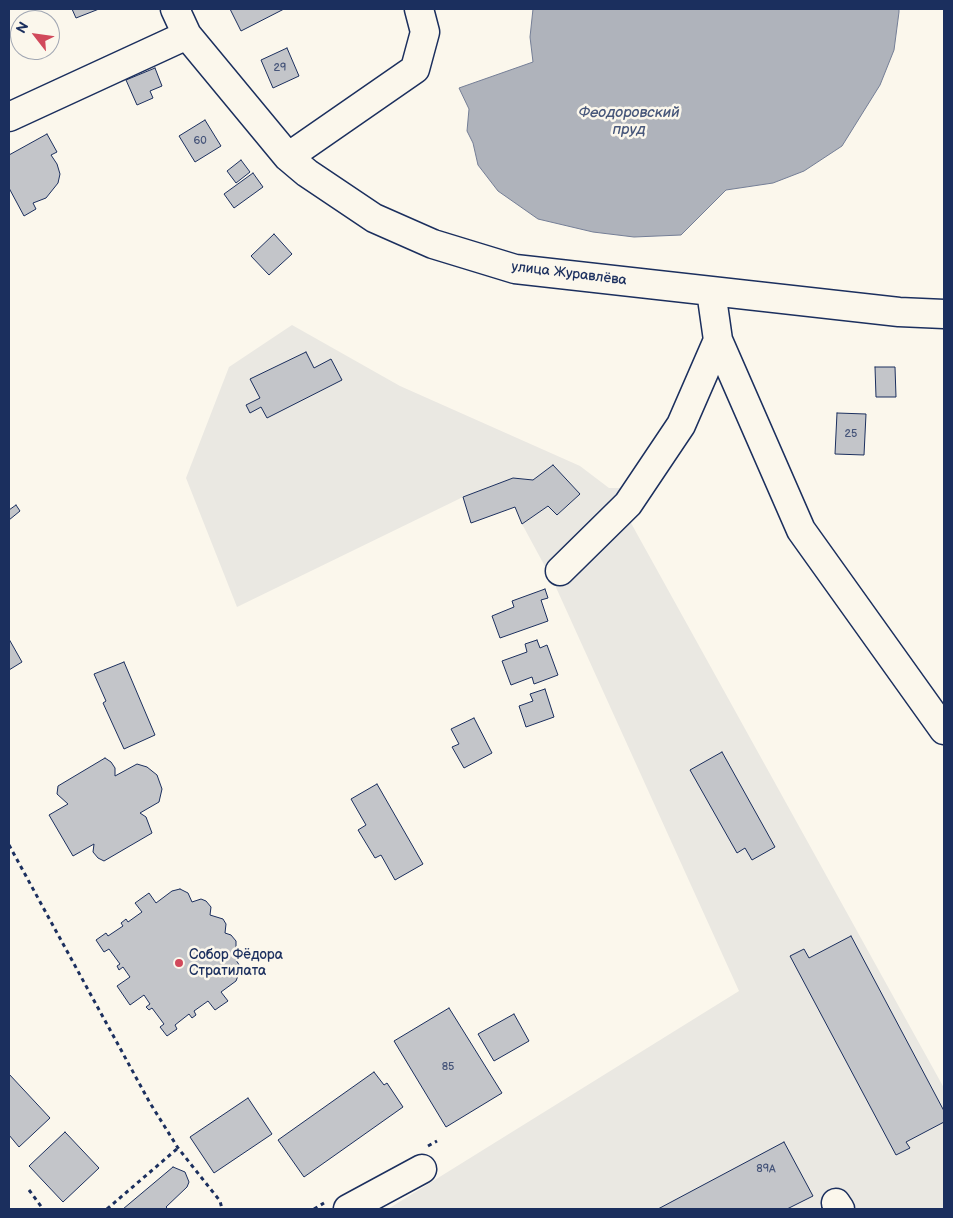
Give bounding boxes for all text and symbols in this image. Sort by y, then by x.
north arrow [10,10,60,60]
text: N [12,19,32,37]
house number: 29 [274,61,286,75]
water label: Феодоровский пруд [578,104,680,139]
house number: 60 [193,134,207,148]
street label: улица Журавлёва [510,259,628,289]
house number: 25 [845,427,857,441]
place label: Собор Фёдора Стратилата [189,947,283,980]
marker: Собор Фёдора Стратилата [173,957,185,969]
house number: 85 [442,1060,454,1074]
house number: 89А [756,1162,776,1176]

